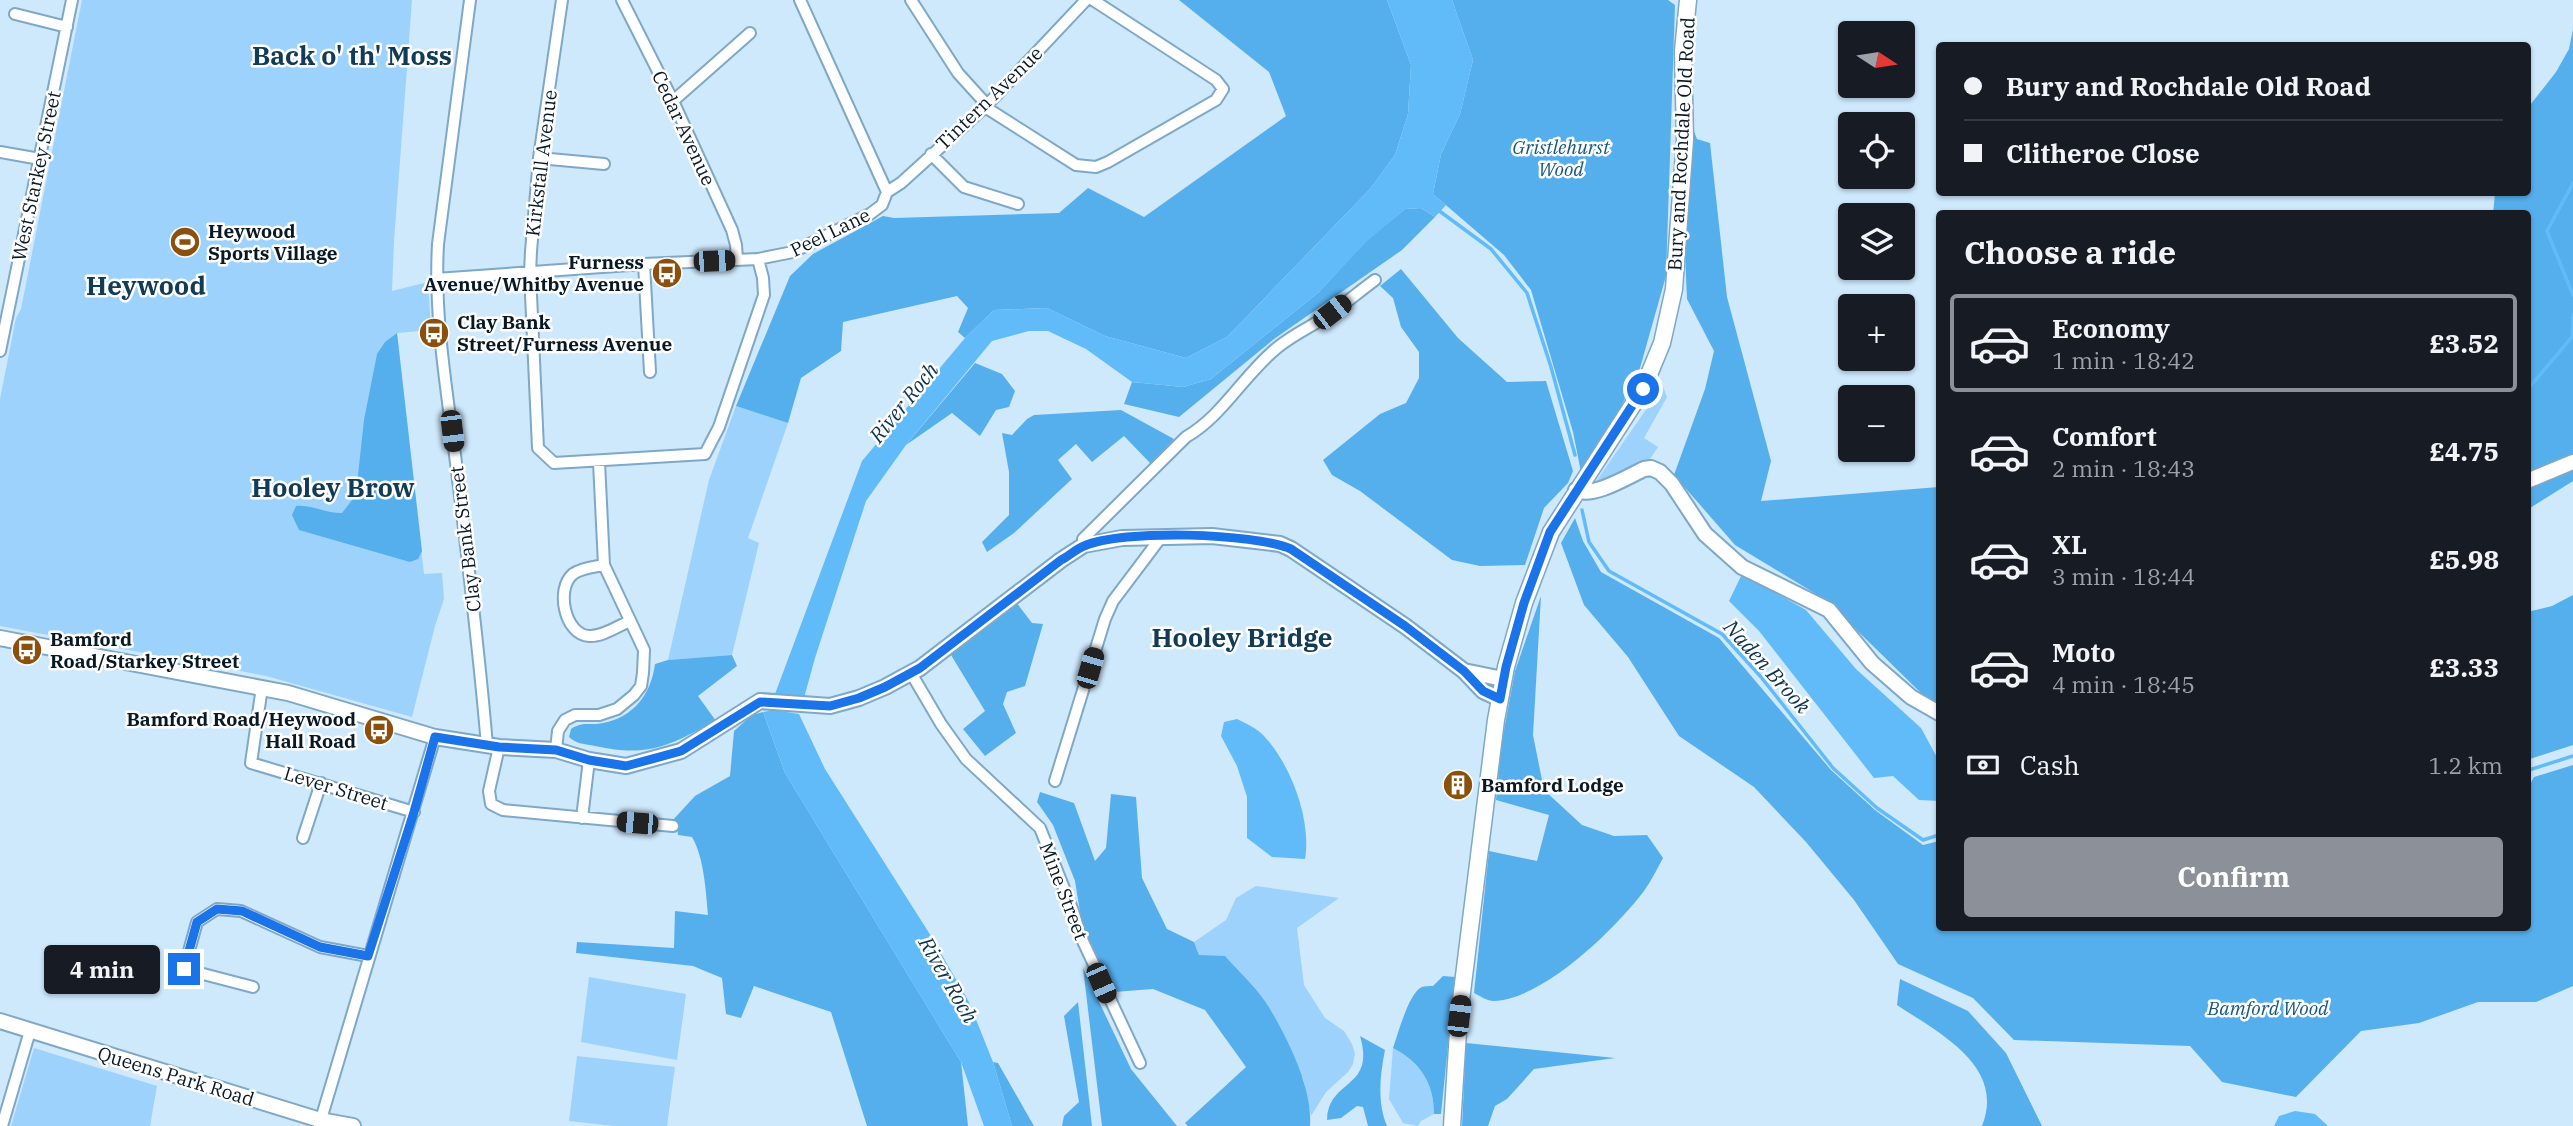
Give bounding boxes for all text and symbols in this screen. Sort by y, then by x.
street label: Bury and Rochdale Old Road [1662,16,1700,272]
north arrow [1838,21,1914,98]
map controls [1838,21,1915,462]
district label: Back o' th' Moss [252,38,452,72]
street label: Tintern Avenue [931,41,1047,155]
street label: Cedar Avenue [647,67,721,189]
text: Bury and Rochdale Old Road [2006,69,2371,103]
street label: West Starkey Street [6,88,66,263]
street label: Kirkstall Avenue [520,88,562,238]
button: locate [1838,112,1915,189]
park label: Gristlehurst Wood [1512,135,1611,181]
text: Clitheroe Close [2006,136,2200,170]
street label: Peel Lane [786,202,874,262]
button: layers [1838,203,1915,280]
place label: Heywood Sports Village [208,219,338,265]
sports icon: Heywood Sports Village [168,225,202,259]
text: Choose a ride [1964,231,2176,273]
place label: Furness Avenue/Whitby Avenue [424,250,644,296]
car [693,250,736,272]
bus stop icon: Furness Avenue/Whitby Avenue [650,256,684,290]
district label: Heywood [86,268,206,302]
car [1309,291,1356,333]
button: + [1838,294,1915,371]
place label: Clay Bank Street/Furness Avenue [457,310,672,356]
text: Economy [2052,311,2170,345]
icon: car [1968,312,2031,375]
bus stop icon: Clay Bank Street/Furness Avenue [417,316,451,350]
text: £3.52 [2429,326,2499,360]
text: 1 min · 18:42 [2052,345,2195,375]
water label: River Roch [862,356,944,449]
route start [1627,373,1659,405]
button: − [1838,385,1915,462]
car [440,409,465,453]
text: Comfort [2052,419,2157,453]
icon: car [1968,420,2031,483]
text: £4.75 [2429,434,2499,468]
text: 2 min · 18:43 [2052,453,2195,483]
street label: Clay Bank Street [444,464,486,613]
district label: Hooley Brow [251,470,415,504]
text: XL [2052,527,2087,561]
icon: car [1968,528,2031,591]
text: £5.98 [2429,542,2499,576]
text: 3 min · 18:44 [2052,561,2195,591]
water label: Naden Brook [1717,613,1818,720]
district label: Hooley Bridge [1151,620,1333,654]
place label: Bamford Road/Starkey Street [50,627,239,673]
bus stop icon: Bamford Road/Starkey Street [10,633,44,667]
text: Moto [2052,635,2115,669]
icon: car [1968,636,2031,699]
car [1075,645,1106,691]
text: £3.33 [2429,650,2499,684]
text: 4 min · 18:45 [2052,669,2195,699]
place label: Bamford Road/Heywood Hall Road [126,707,356,753]
bus stop icon: Bamford Road/Heywood Hall Road [362,713,396,747]
icon: cash [1964,746,2002,784]
text: Cash [2020,748,2080,782]
text: 1.2 km [2429,750,2503,780]
street label: Lever Street [281,761,391,815]
building icon: Bamford Lodge [1441,768,1475,802]
place label: Bamford Lodge [1481,773,1624,797]
car [616,811,659,835]
button: Confirm [1964,837,2503,917]
street label: Mine Street [1034,839,1094,943]
water label: River Roch [912,930,985,1028]
callout: 4 min [44,944,160,993]
route end [168,953,200,985]
text: 4 min [70,954,134,984]
car [1083,960,1120,1006]
car [1447,994,1472,1038]
park label: Bamford Wood [2207,996,2329,1020]
street label: Queens Park Road [95,1041,257,1111]

